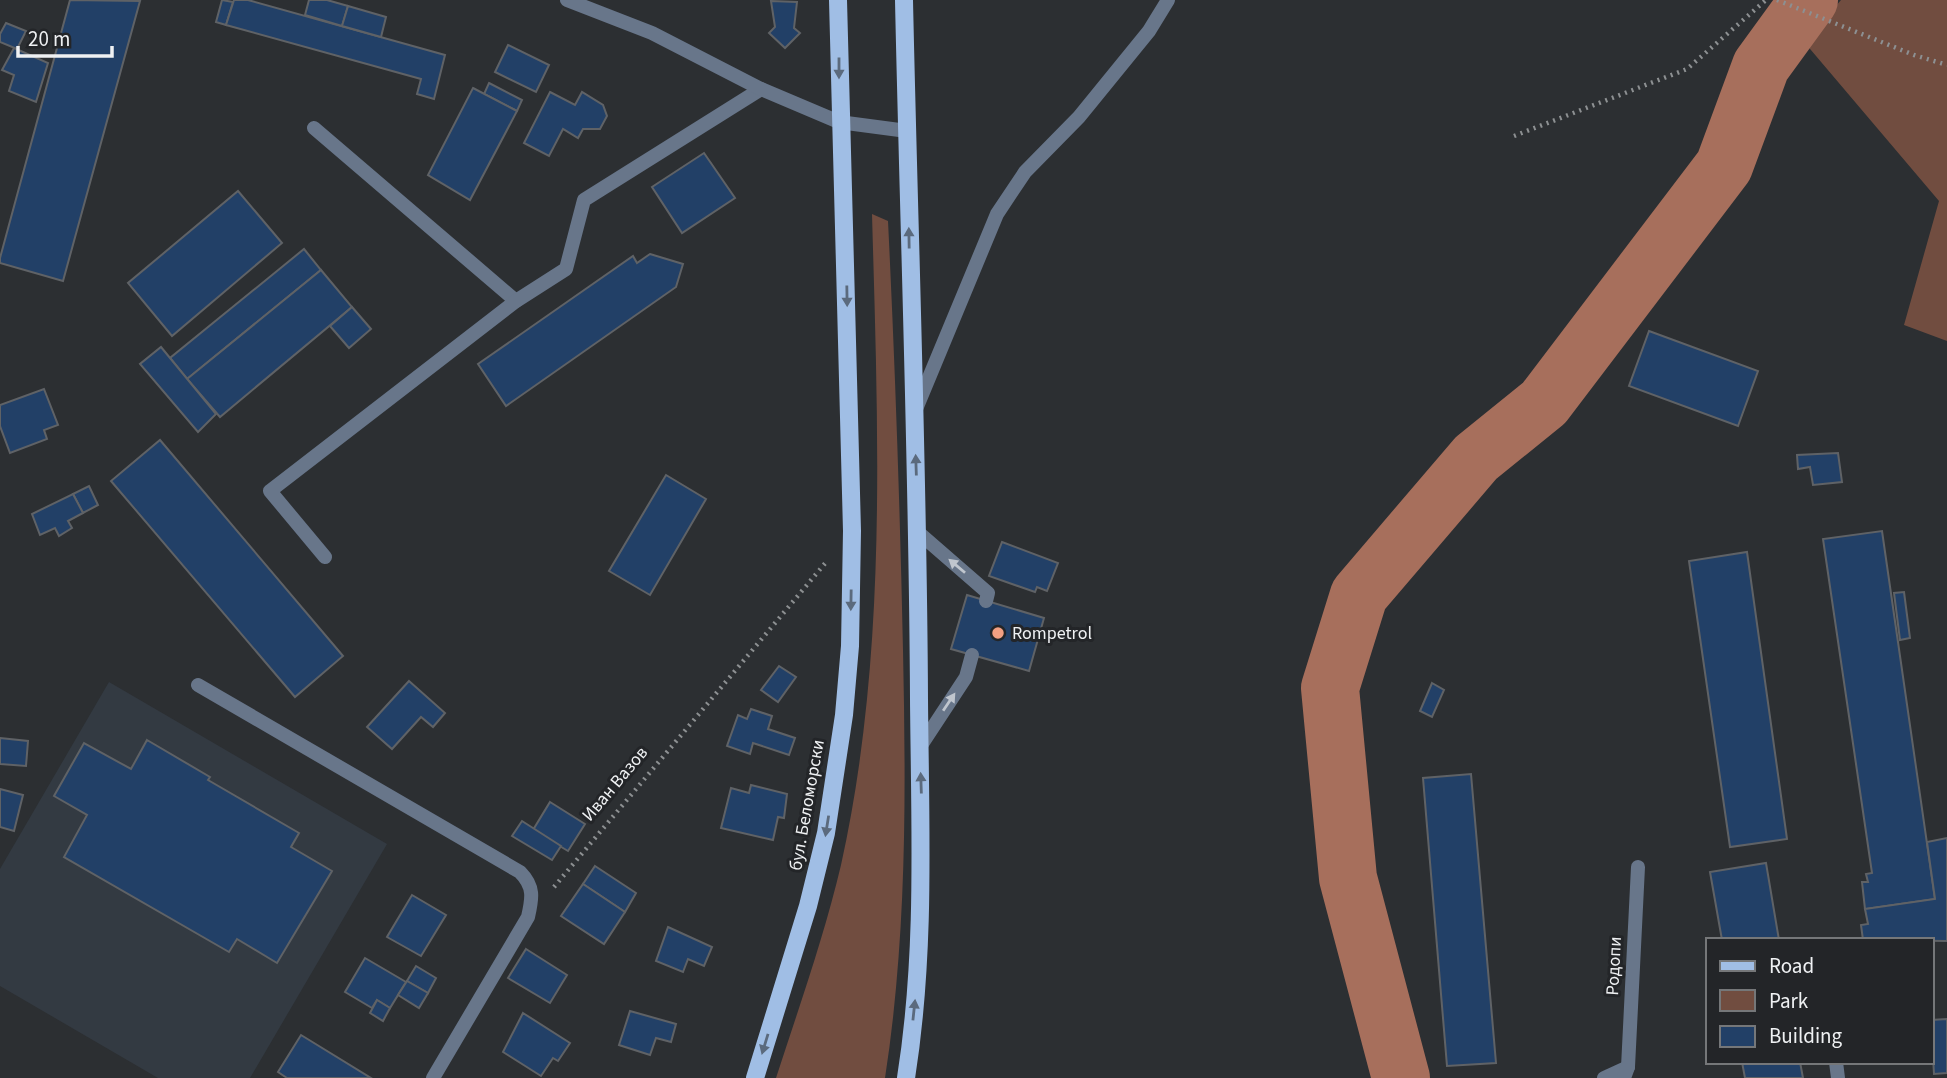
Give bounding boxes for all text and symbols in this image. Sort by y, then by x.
scale bar [18,14,112,58]
text: 20 m [28,24,70,54]
one-way arrow [833,57,844,79]
one-way arrow [904,227,915,249]
one-way arrow [842,285,853,307]
one-way arrow [910,454,921,476]
one-way arrow [948,559,965,574]
one-way arrow [845,589,857,611]
place label: Rompetrol [1012,621,1092,646]
marker: Rompetrol [990,625,1006,641]
one-way arrow [942,693,956,711]
street label: бул. Беломорски [783,737,831,873]
street label: Иван Вазов [576,741,654,827]
one-way arrow [915,772,926,794]
one-way arrow [821,815,832,837]
street label: Родопи [1600,936,1628,996]
legend [1706,938,1933,1064]
text: Road [1769,951,1814,981]
text: Park [1769,986,1809,1016]
one-way arrow [909,999,920,1021]
text: Building [1769,1021,1843,1051]
one-way arrow [760,1034,770,1055]

